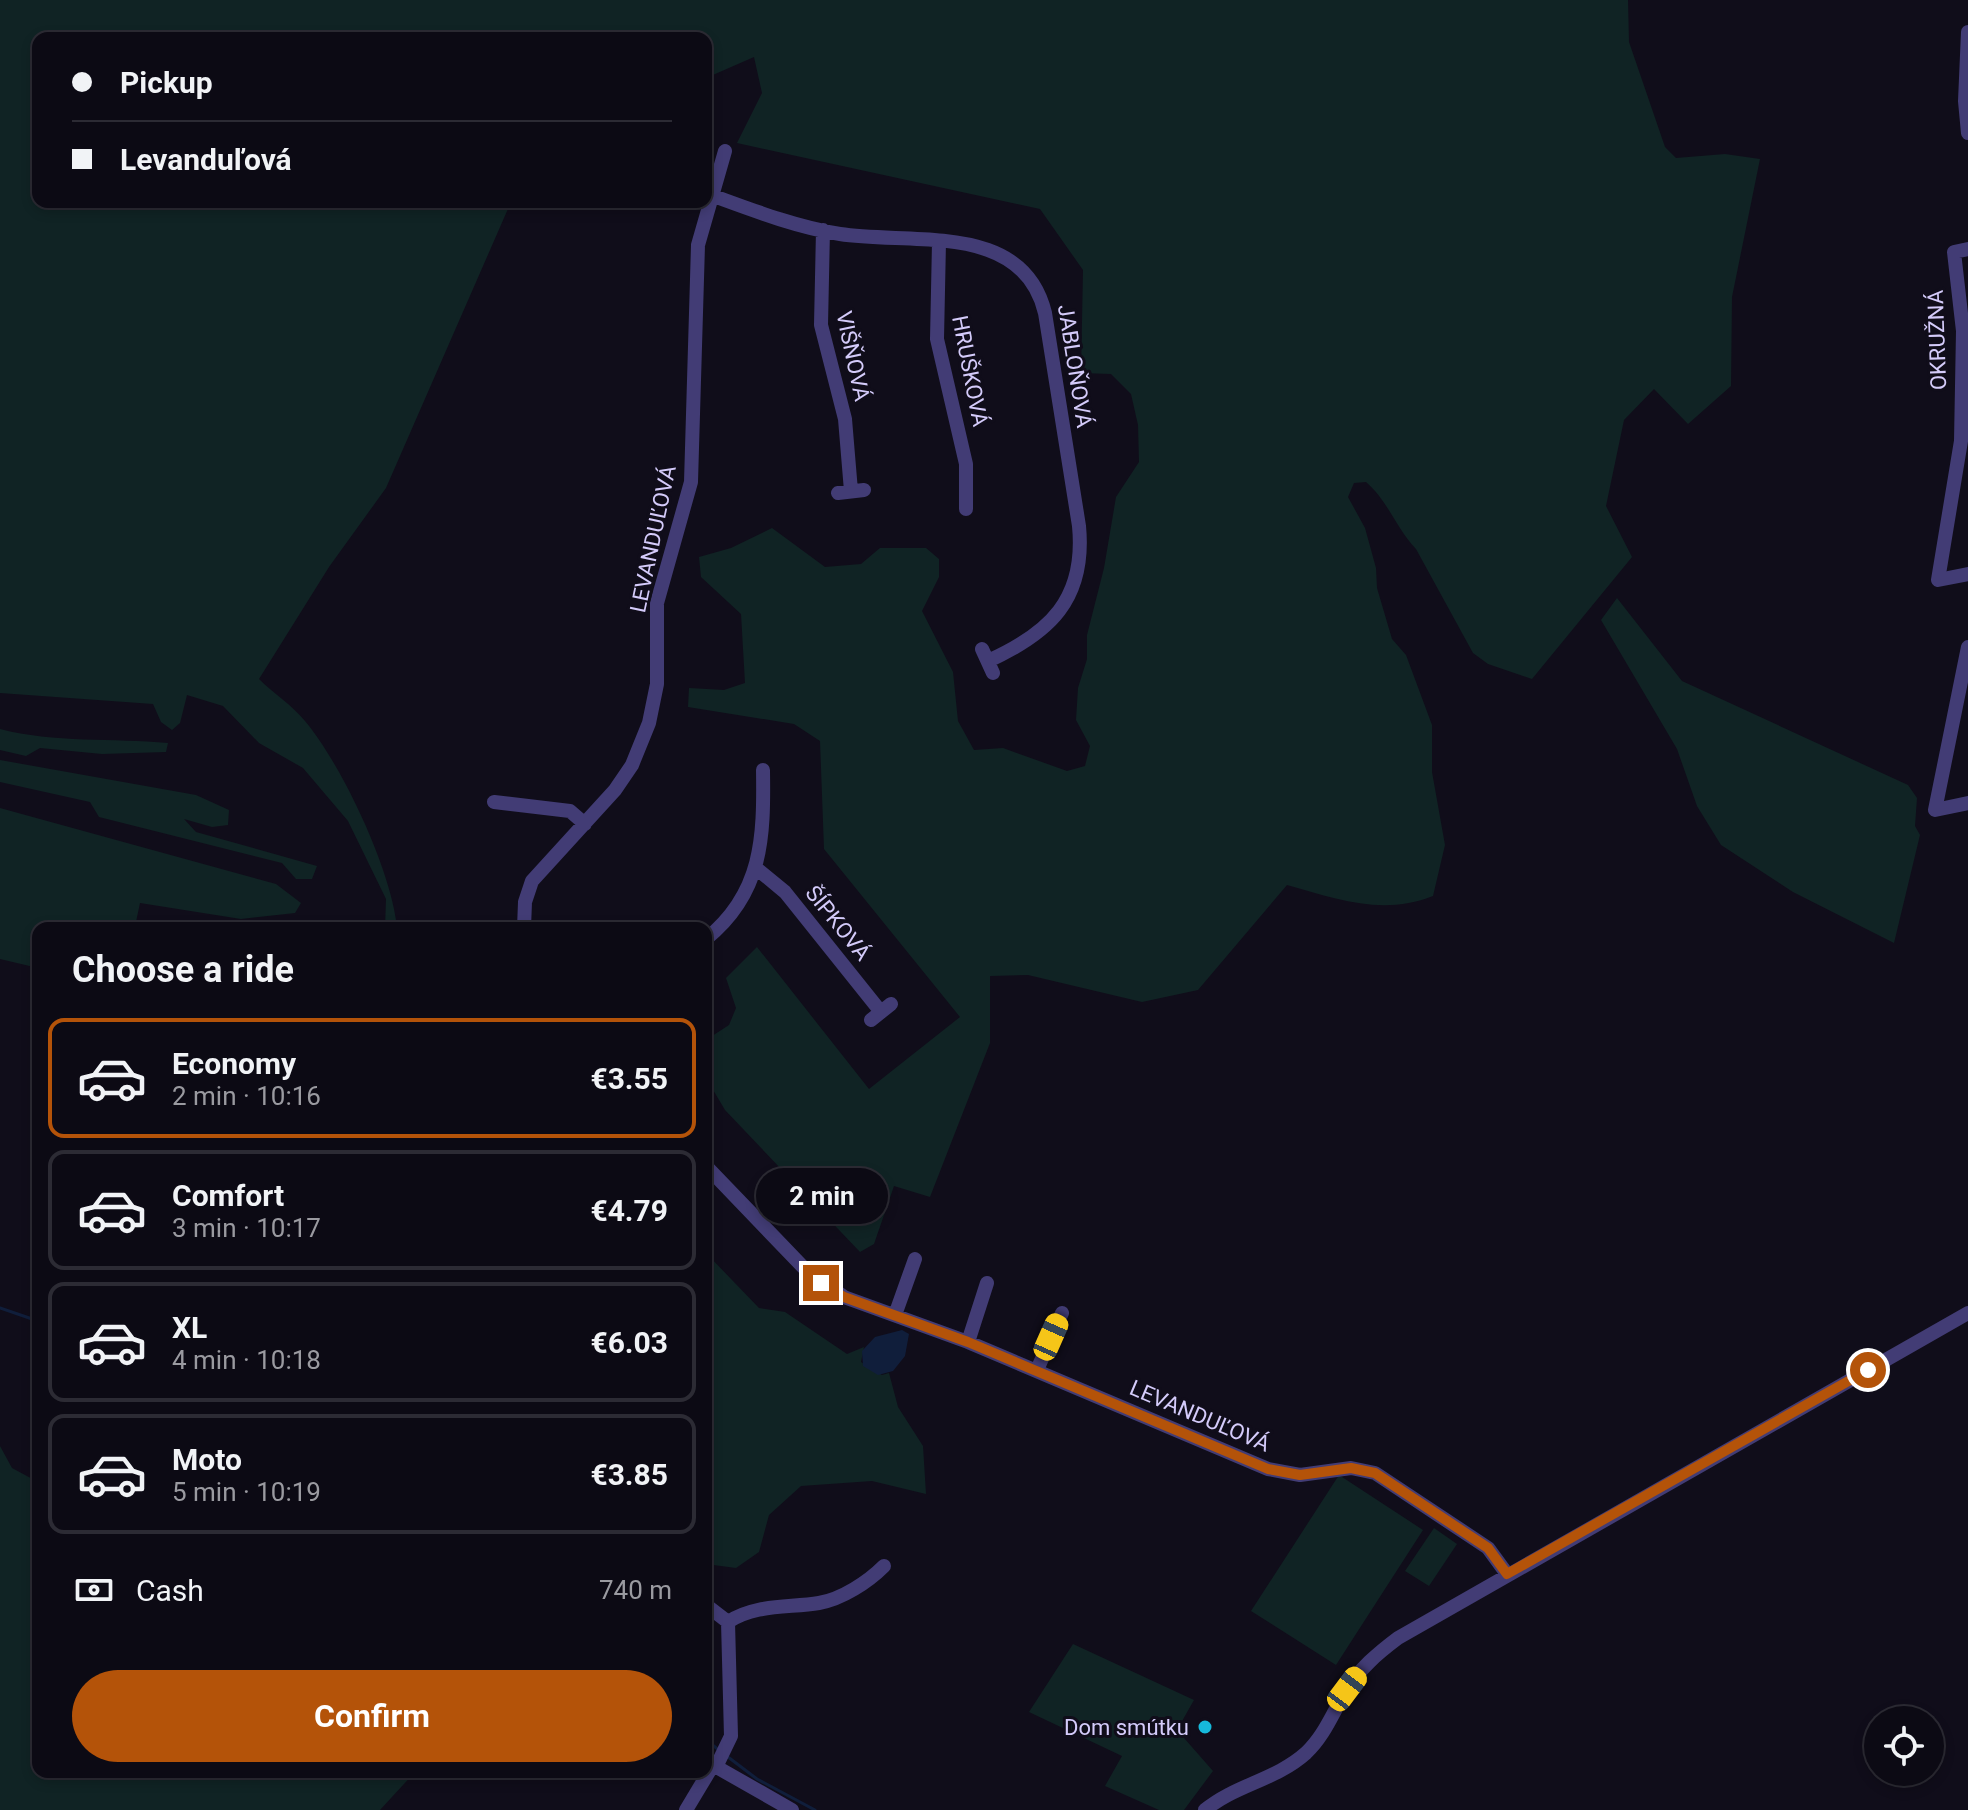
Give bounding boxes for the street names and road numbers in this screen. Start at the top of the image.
street label: OKRUŽNÁ [1923,289,1951,390]
street label: JABLOŇOVÁ [1053,303,1097,430]
street label: VIŠŇOVÁ [831,309,876,404]
street label: HRUŠKOVÁ [947,313,994,429]
street label: LEVANDUĽOVÁ [625,462,681,615]
street label: ŠÍPKOVÁ [800,880,877,966]
street label: LEVANDUĽOVÁ [1126,1375,1274,1457]

